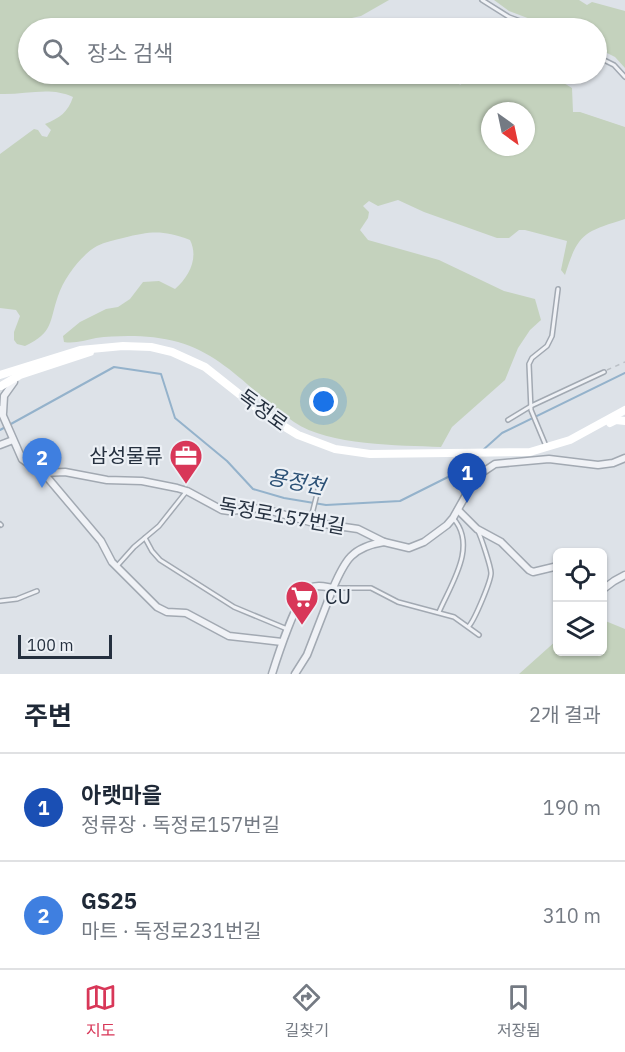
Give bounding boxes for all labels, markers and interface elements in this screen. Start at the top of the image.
search box [18,18,607,84]
icon: search [39,35,72,68]
text: 장소 검색 [87,38,173,67]
north arrow [481,102,535,156]
street label: 독정로 [233,382,294,437]
your location [309,387,338,416]
pin: 2 [22,438,62,488]
office icon: 삼성물류 [168,438,204,485]
place label: 삼성물류 [89,442,163,469]
pin: 1 [448,454,486,503]
water label: 용정천 [265,462,330,501]
street label: 독정로157번길 [217,491,347,540]
map controls [553,548,607,656]
button: locate [553,548,607,602]
supermarket icon: CU [284,579,320,626]
place label: CU [325,583,351,610]
button: layers [553,602,607,656]
scale bar [18,632,112,660]
text: 100 m [27,635,74,655]
text: 주변 [24,698,72,732]
text: 2개 결과 [529,701,601,728]
text: 아랫마을 [81,780,162,809]
text: 1 [38,794,50,821]
text: 190 m [543,794,601,821]
text: 정류장 · 독정로157번길 [81,811,280,838]
text: GS25 [81,886,137,915]
text: 2 [38,902,50,929]
text: 310 m [543,902,601,929]
text: 마트 · 독정로231번길 [81,917,262,944]
tab: 지도 [84,981,117,1041]
tab: 길찾기 [285,981,329,1041]
tab: 저장됨 [497,981,541,1041]

